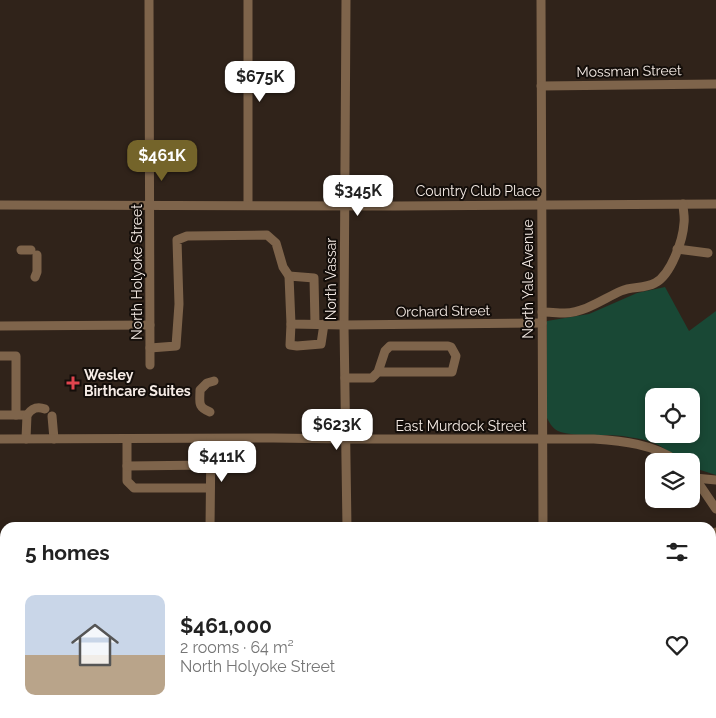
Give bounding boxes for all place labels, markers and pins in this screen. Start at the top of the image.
pin: $675K [225,61,295,103]
pin: $461K [127,140,197,182]
pin: $345K [323,174,393,217]
place label: Wesley Birthcare Suites [84,367,191,399]
marker: Wesley Birthcare Suites [66,376,80,390]
pin: $623K [302,408,372,451]
pin: $411K [187,440,257,483]

